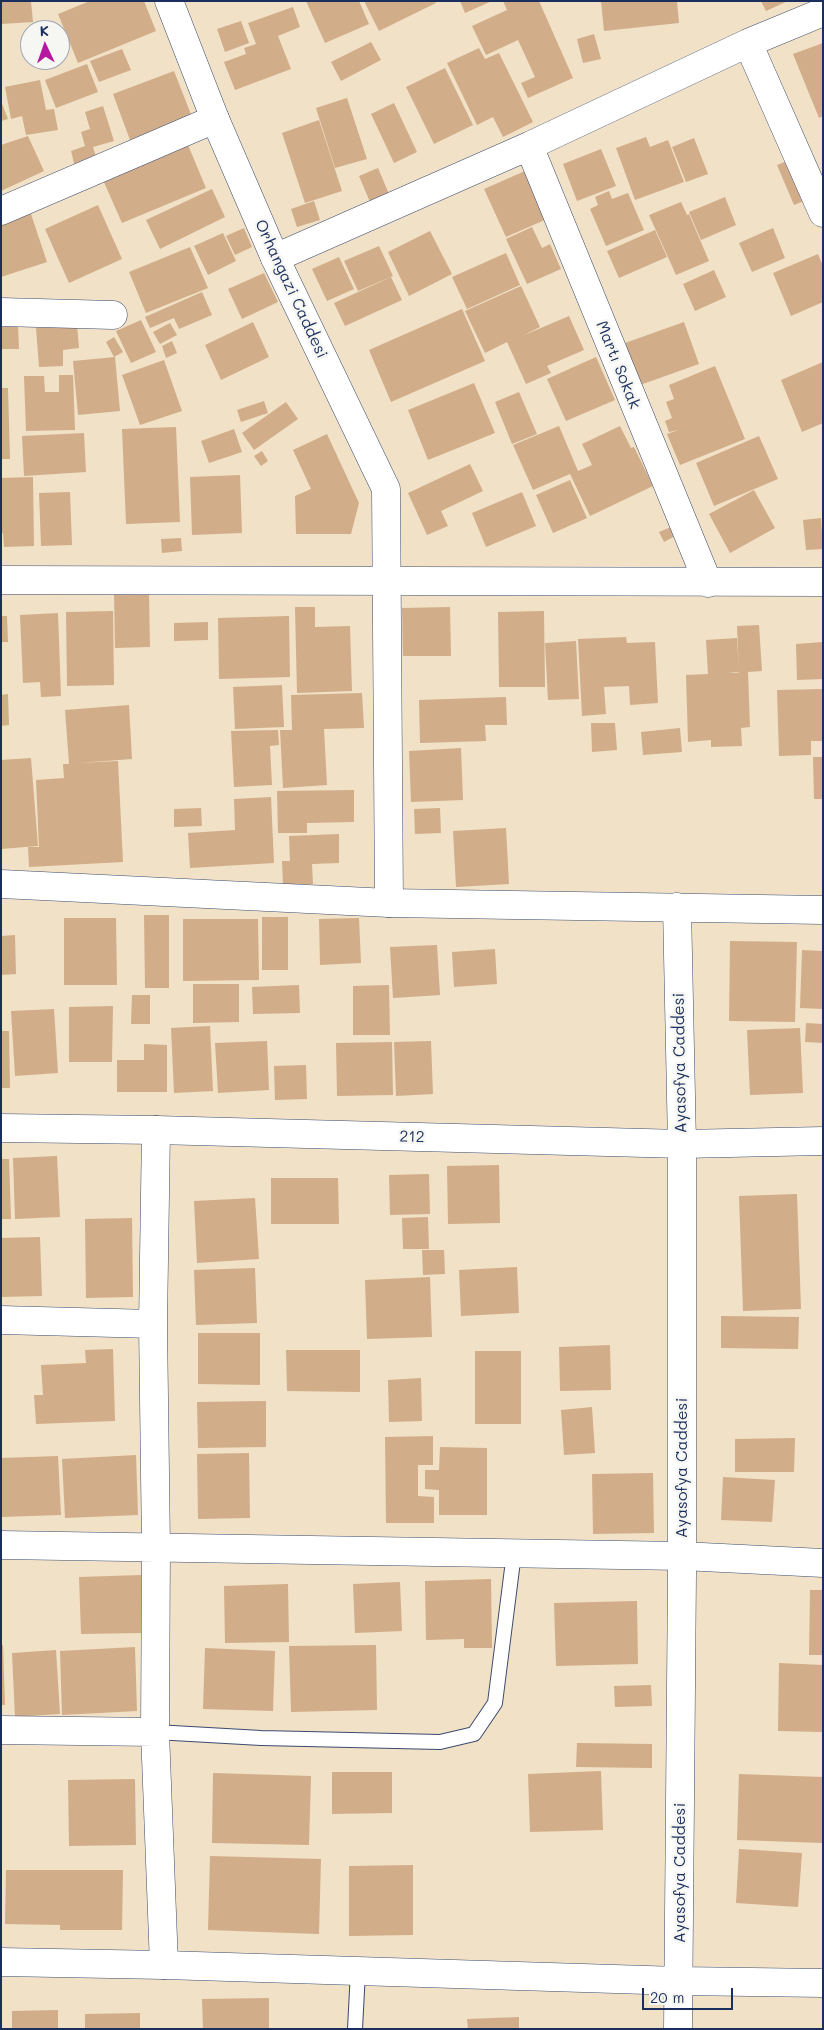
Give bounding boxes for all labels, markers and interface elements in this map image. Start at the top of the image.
north arrow [20,20,70,70]
text: K [39,21,49,40]
street label: Orhangazi Caddesi [250,217,332,361]
street label: Martı Sokak [592,318,644,412]
street label: Ayasofya Caddesi [669,993,691,1133]
street label: 212 [399,1127,425,1147]
street label: Ayasofya Caddesi [672,1398,692,1538]
street label: Ayasofya Caddesi [670,1803,690,1943]
scale bar [644,1978,735,2010]
text: 20 m [650,1987,684,2007]

